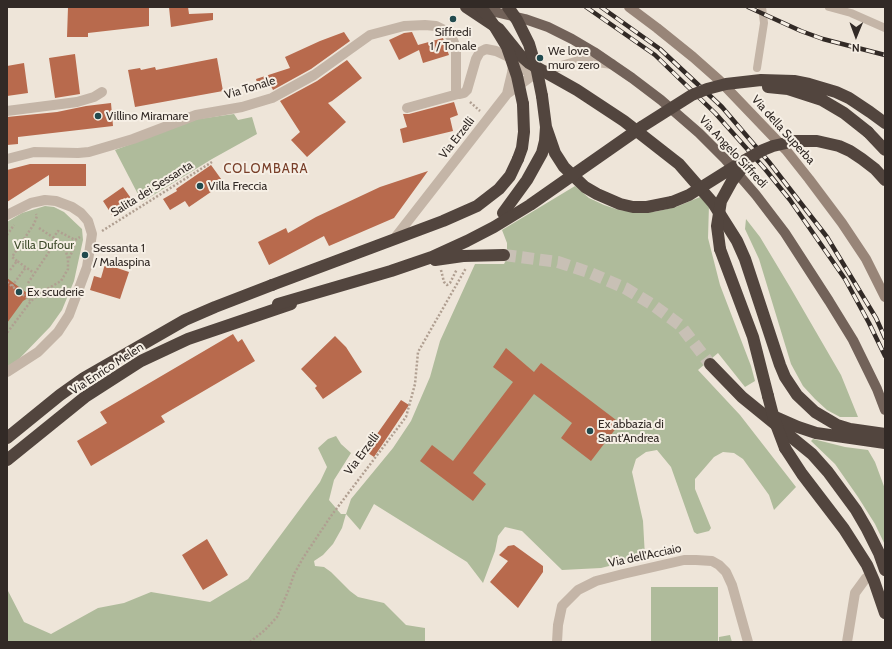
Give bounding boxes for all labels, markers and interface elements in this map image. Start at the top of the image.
marker: Siffredi 1 / Tonale [448,14,458,24]
north arrow [836,16,876,56]
place label: Siffredi 1 / Tonale [430,25,476,53]
text: N [852,41,860,55]
place label: We love muro zero [548,44,600,72]
marker: We love muro zero [535,53,545,63]
street label: Via Tonale [223,73,277,103]
street label: Via della Superba [748,92,818,168]
place label: Villino Miramare [106,109,188,123]
marker: Villino Miramare [93,111,103,121]
street label: Via Angelo Siffredi [696,113,770,191]
street label: Via Erzelli [436,114,478,162]
street label: Salita dei Sessanta [108,158,196,220]
district label: COLOMBARA [223,161,309,177]
place label: Villa Freccia [208,179,267,193]
marker: Villa Freccia [195,181,205,191]
park label: Villa Dufour [14,238,74,252]
place label: Sessanta 1 / Malaspina [93,241,150,269]
marker: Sessanta 1 / Malaspina [80,250,90,260]
place label: Ex scuderie [27,285,84,299]
marker: Ex scuderie [14,287,24,297]
street label: Via Enrico Melen [68,340,146,398]
place label: Ex abbazia di Sant'Andrea [598,417,664,445]
marker: Ex abbazia di Sant'Andrea [585,426,595,436]
street label: Via Erzelli [341,430,383,478]
street label: Via dell'Acciaio [607,541,683,571]

